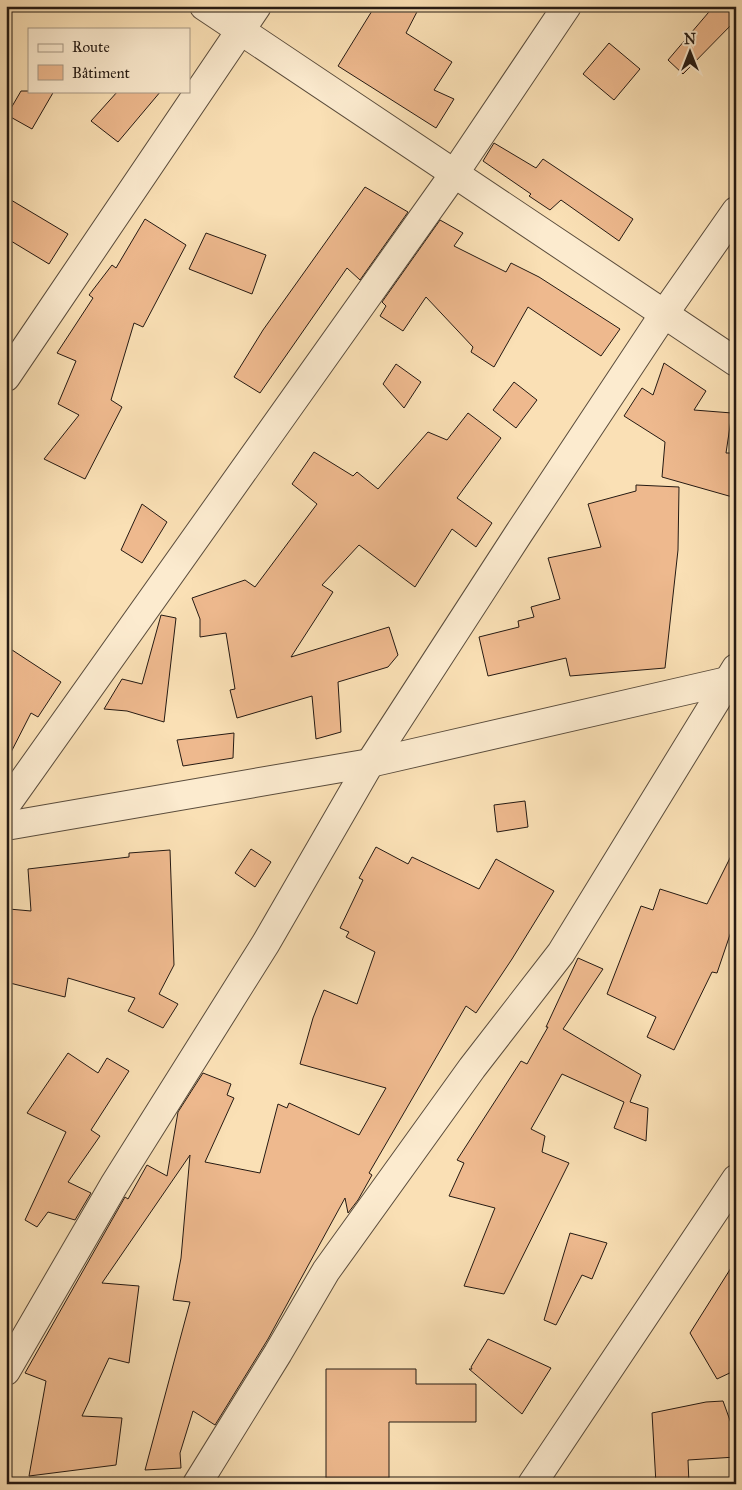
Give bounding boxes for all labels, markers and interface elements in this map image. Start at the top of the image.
legend [28,28,190,92]
north arrow [664,28,714,78]
text: N [684,31,696,48]
text: Route [72,38,110,56]
text: Bâtiment [72,64,131,82]

